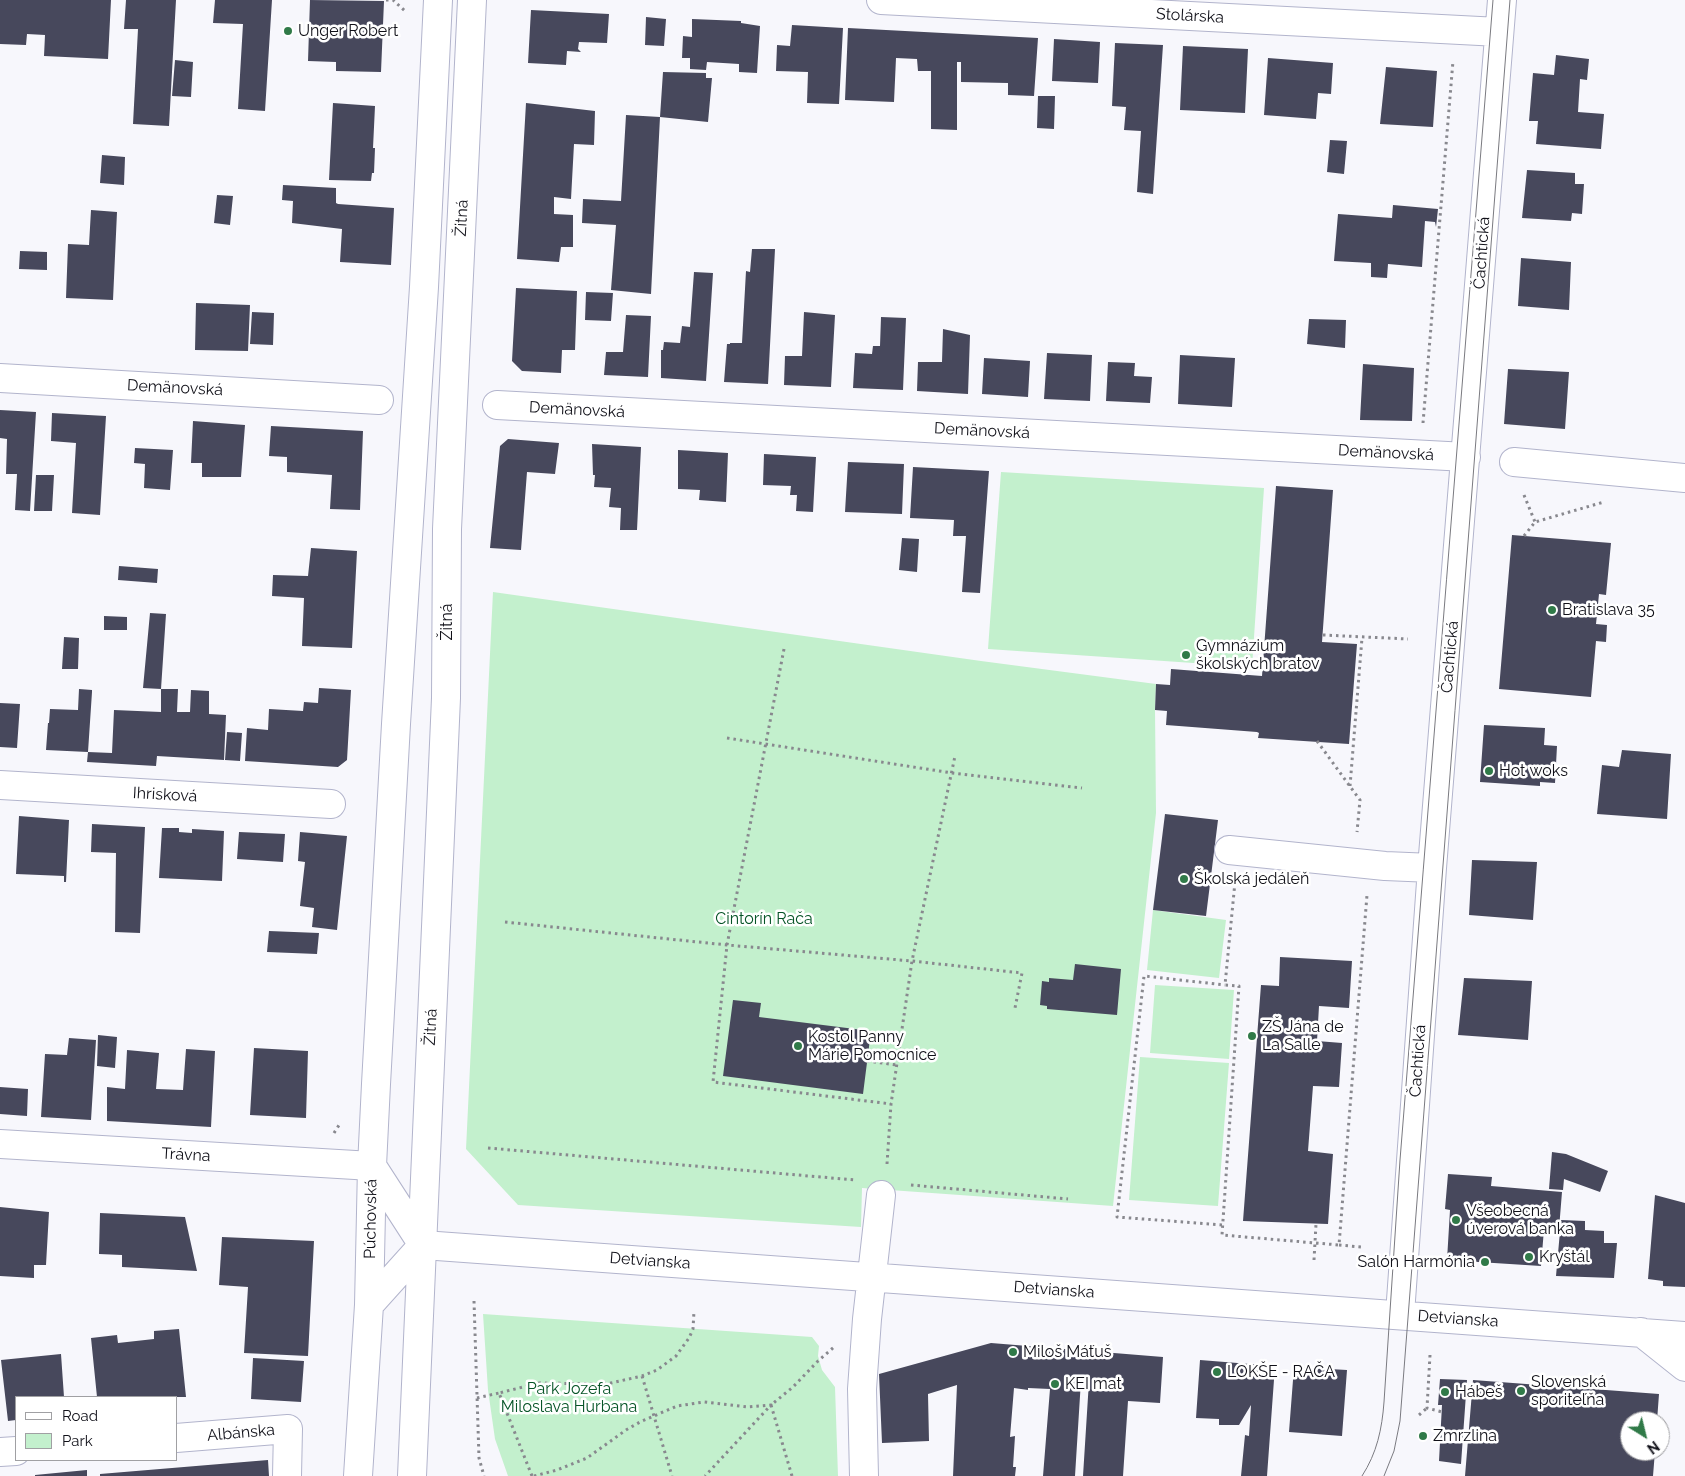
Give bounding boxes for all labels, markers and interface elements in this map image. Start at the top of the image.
street label: Stolárska [1156,5,1224,27]
place label: Unger Robert [298,21,398,41]
marker: Unger Robert [282,25,294,37]
street label: Žitná [451,199,473,237]
street label: Čachtická [1470,216,1494,290]
street label: Demänovská [127,376,223,400]
street label: Demänovská [529,398,625,422]
street label: Demänovská [934,419,1030,443]
street label: Demänovská [1338,441,1434,465]
place label: Bratislava 35 [1562,600,1655,620]
street label: Žitná [437,604,457,640]
marker: Bratislava 35 [1546,604,1558,616]
street label: Čachtická [1437,620,1463,694]
place label: Gymnázium školských bratov [1196,636,1320,674]
marker: Gymnázium školských bratov [1180,649,1192,661]
place label: Hot woks [1499,761,1568,781]
marker: Hot woks [1483,765,1495,777]
street label: Ihrisková [132,784,198,806]
place label: Školská jedáleň [1194,869,1309,889]
marker: Školská jedáleň [1178,873,1190,885]
park label: Cintorín Rača [715,909,813,929]
street label: Žitná [420,1008,442,1046]
place label: ZŠ Jána de La Salle [1262,1017,1344,1055]
street label: Čachtická [1406,1024,1430,1098]
place label: Kostol Panny Márie Pomocnice [808,1027,936,1065]
marker: ZŠ Jána de La Salle [1246,1030,1258,1042]
marker: Kostol Panny Márie Pomocnice [792,1040,804,1052]
street label: Trávna [161,1144,211,1166]
street label: Púchovská [361,1179,381,1259]
place label: Všeobecná úverová banka [1466,1201,1574,1239]
marker: Všeobecná úverová banka [1450,1214,1462,1226]
place label: Kryštál [1539,1247,1590,1267]
street label: Detvianska [609,1249,691,1273]
marker: Kryštál [1523,1251,1535,1263]
place label: Salón Harmónia [1357,1252,1475,1272]
marker: Salón Harmónia [1479,1256,1491,1268]
street label: Detvianska [1013,1278,1095,1302]
street label: Detvianska [1417,1307,1499,1331]
place label: Miloš Máťuš [1023,1342,1111,1362]
marker: Miloš Máťuš [1007,1346,1019,1358]
place label: LOKŠE - RAČA [1227,1362,1335,1382]
marker: LOKŠE - RAČA [1211,1366,1223,1378]
place label: Slovenská sporiteľňa [1531,1372,1606,1410]
place label: KEI mat [1065,1374,1122,1394]
marker: KEI mat [1049,1378,1061,1390]
park label: Park Jozefa Miloslava Hurbana [501,1379,637,1417]
place label: Hábeš [1455,1382,1502,1402]
marker: Slovenská sporiteľňa [1515,1385,1527,1397]
marker: Hábeš [1439,1386,1451,1398]
legend [15,1396,178,1461]
text: Road [62,1407,98,1425]
north arrow [1620,1411,1670,1461]
street label: Albánska [206,1420,276,1446]
place label: Zmrzlina [1433,1426,1497,1446]
marker: Zmrzlina [1417,1430,1429,1442]
text: Park [62,1432,93,1450]
text: N [1644,1438,1662,1457]

